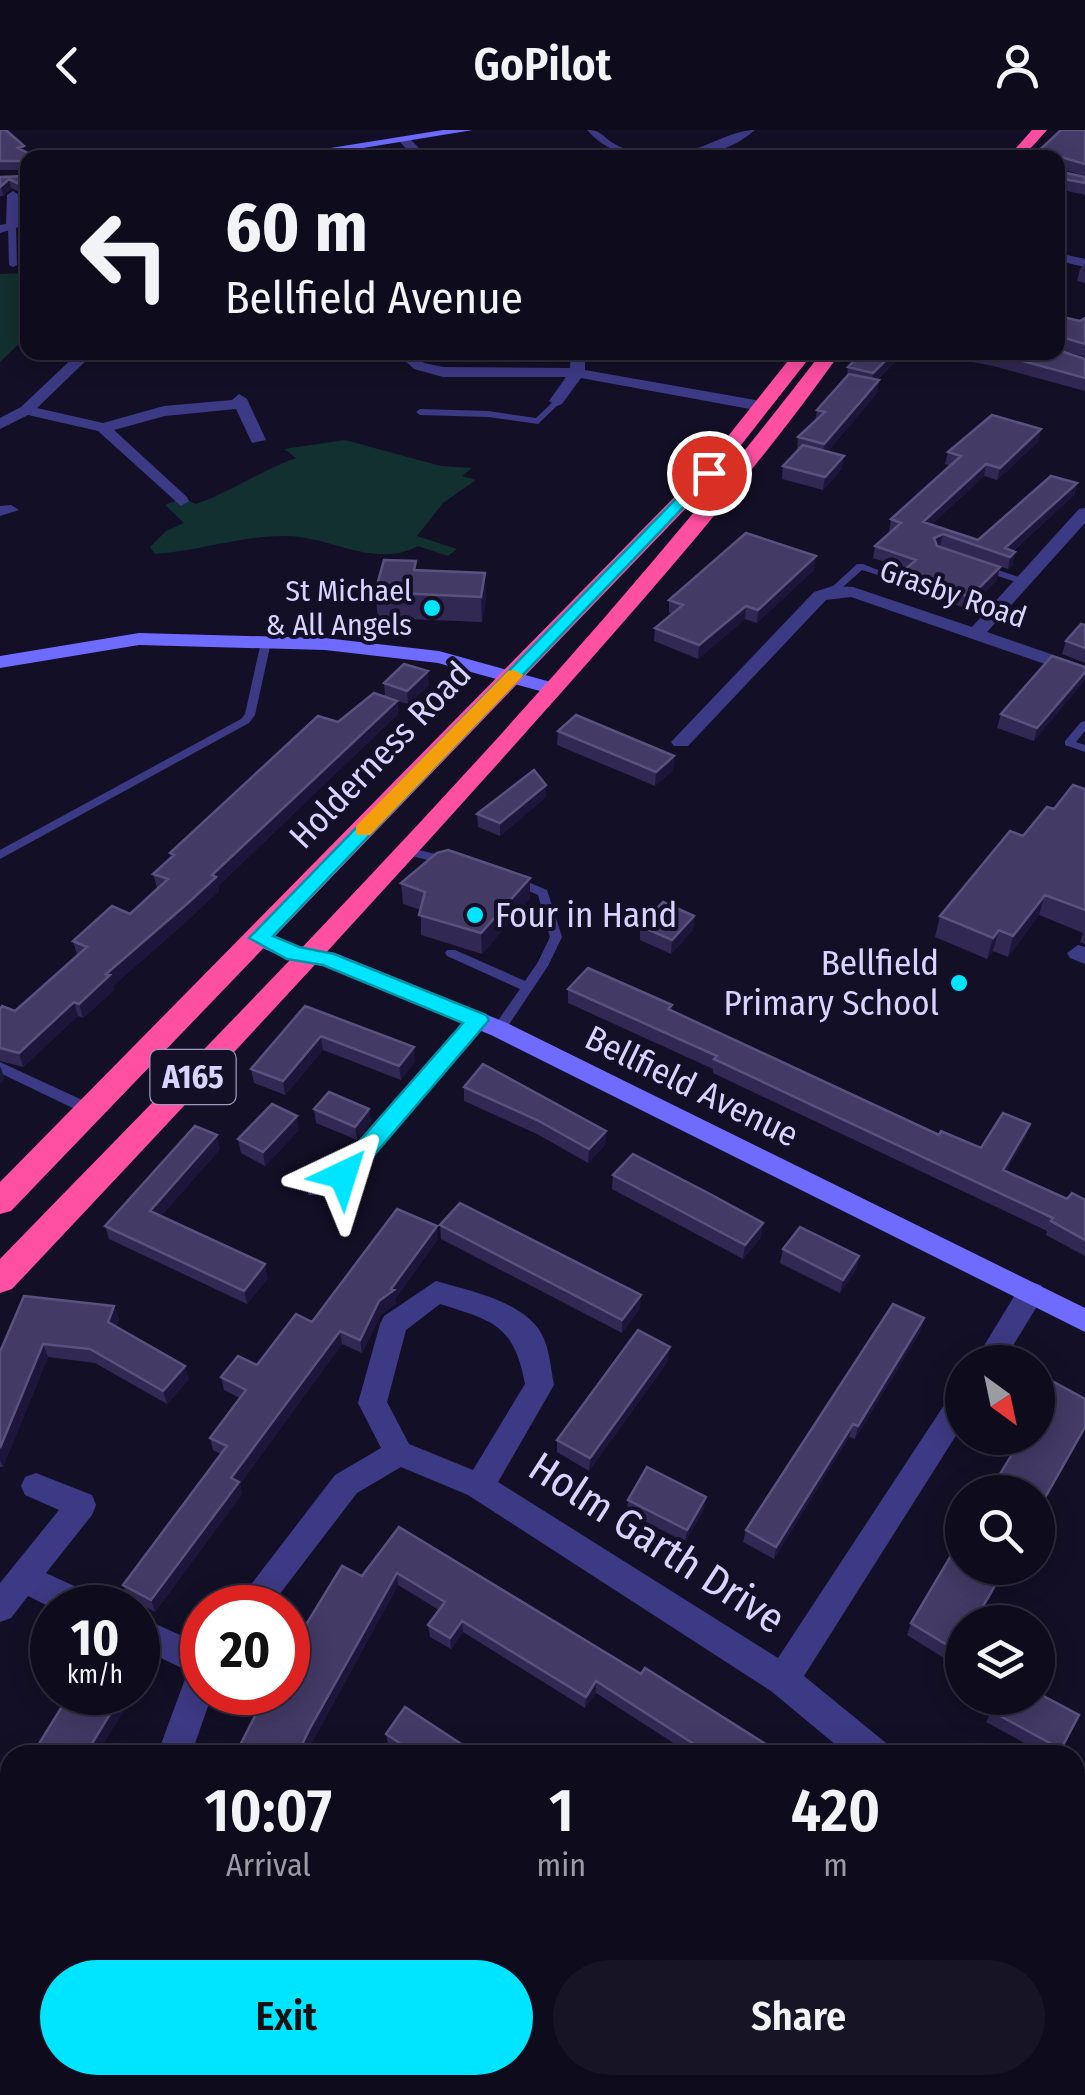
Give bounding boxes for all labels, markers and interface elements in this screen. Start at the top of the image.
icon: back [40,38,95,93]
text: GoPilot [474,38,611,92]
icon: person [990,38,1045,93]
text: 60 m [225,186,368,270]
icon: left [60,190,190,320]
text: Bellfield Avenue [225,271,523,325]
pin [667,431,752,516]
icon: arrive [682,446,737,501]
street label: Grasby Road [875,552,1031,636]
place label: St Michael & All Angels [266,573,412,643]
marker: St Michael & All Angels [421,597,443,619]
street label: Holderness Road [280,653,480,857]
place label: Four in Hand [495,894,677,936]
marker: Four in Hand [464,904,486,926]
place label: Bellfield Primary School [723,942,939,1024]
marker: Bellfield Primary School [948,972,970,994]
street label: Bellfield Avenue [579,1016,805,1156]
road number: A165 [150,1050,236,1104]
position arrow [291,1123,395,1227]
north arrow [945,1345,1055,1455]
map controls [945,1345,1055,1715]
street label: Holm Garth Drive [520,1442,794,1644]
button: search [945,1475,1055,1585]
speed limit sign: 20 [180,1585,310,1715]
button: layers [945,1605,1055,1715]
text: 10 [71,1608,119,1668]
text: km/h [67,1660,123,1690]
text: 10:07 [205,1775,332,1847]
text: 1 [549,1775,574,1847]
text: 420 [791,1775,880,1847]
text: Arrival [226,1846,311,1884]
text: min [537,1846,586,1884]
text: m [823,1846,848,1884]
button: Exit [40,1960,533,2075]
button: Share [553,1960,1045,2075]

